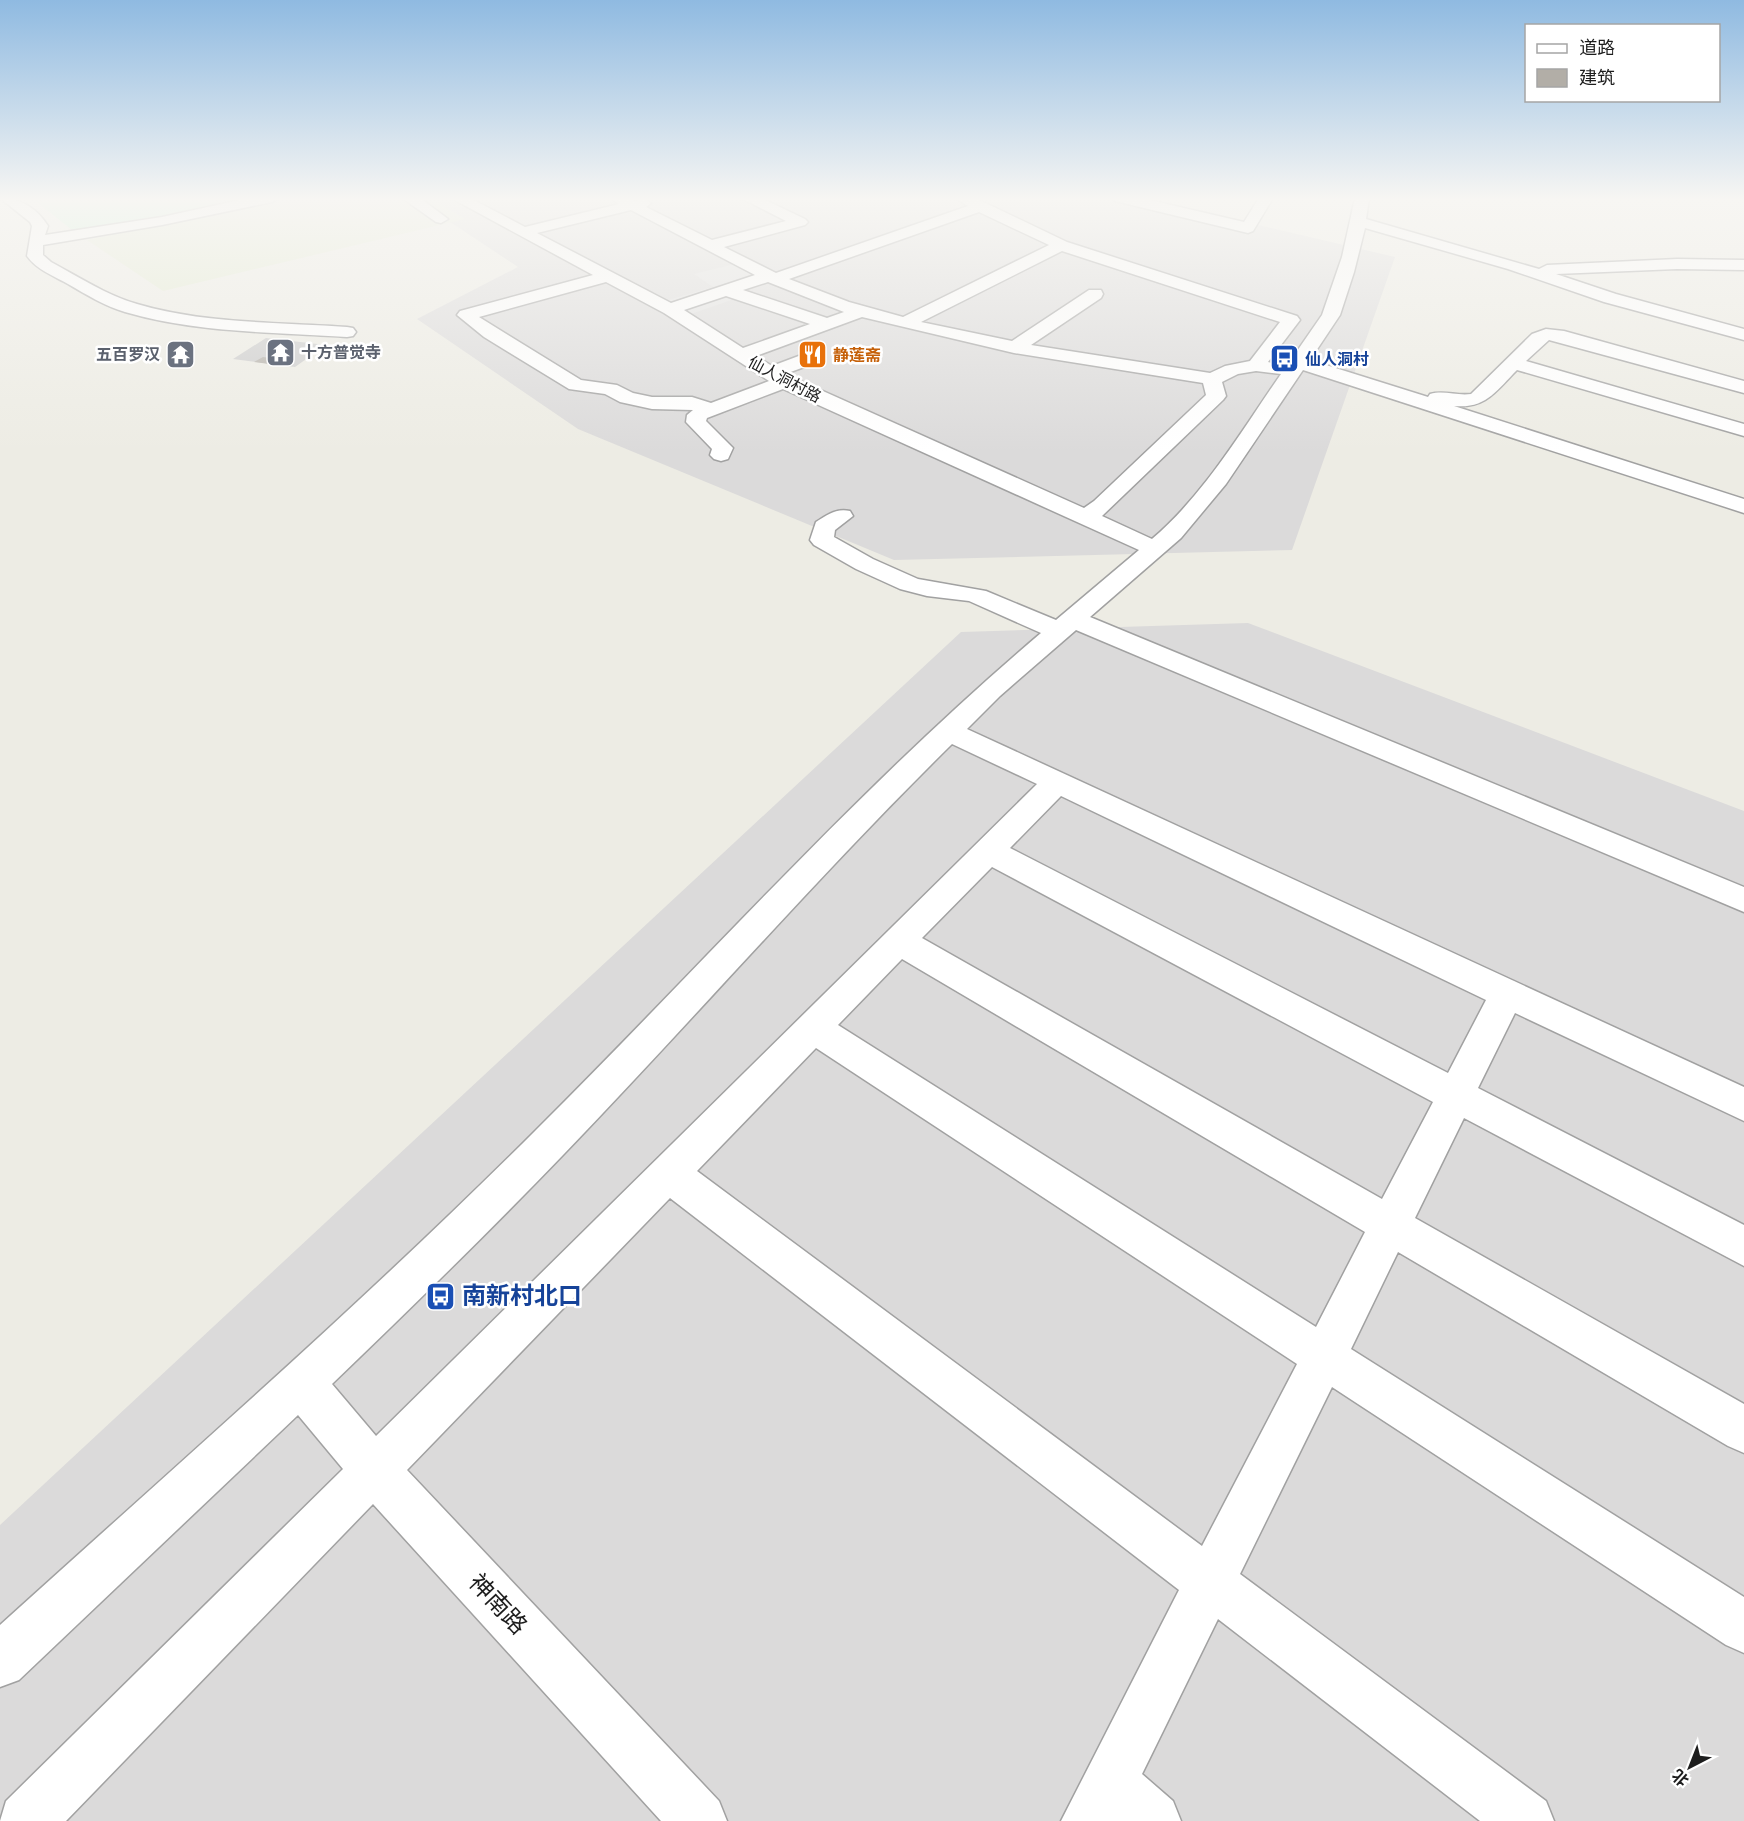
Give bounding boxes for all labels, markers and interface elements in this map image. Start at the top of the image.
legend [1525,24,1720,102]
text: 道路 [1579,38,1615,59]
text: 建筑 [1579,68,1615,89]
temple icon: 十方普觉寺 [264,336,296,368]
temple icon: 五百罗汉 [165,338,197,370]
restaurant icon: 静莲斋 [796,339,828,371]
bus stop icon: 仙人洞村 [1268,343,1300,375]
place label: 十方普觉寺 [301,344,381,363]
place label: 五百罗汉 [96,346,160,365]
place label: 静莲斋 [833,347,881,366]
place label: 仙人洞村 [1305,350,1369,370]
street label: 仙人洞村路 [745,353,824,407]
bus stop icon: 南新村北口 [425,1280,457,1312]
place label: 南新村北口 [462,1282,582,1311]
street label: 神南路 [462,1568,533,1641]
north arrow [1660,1737,1720,1797]
text: 北 [1669,1765,1693,1789]

